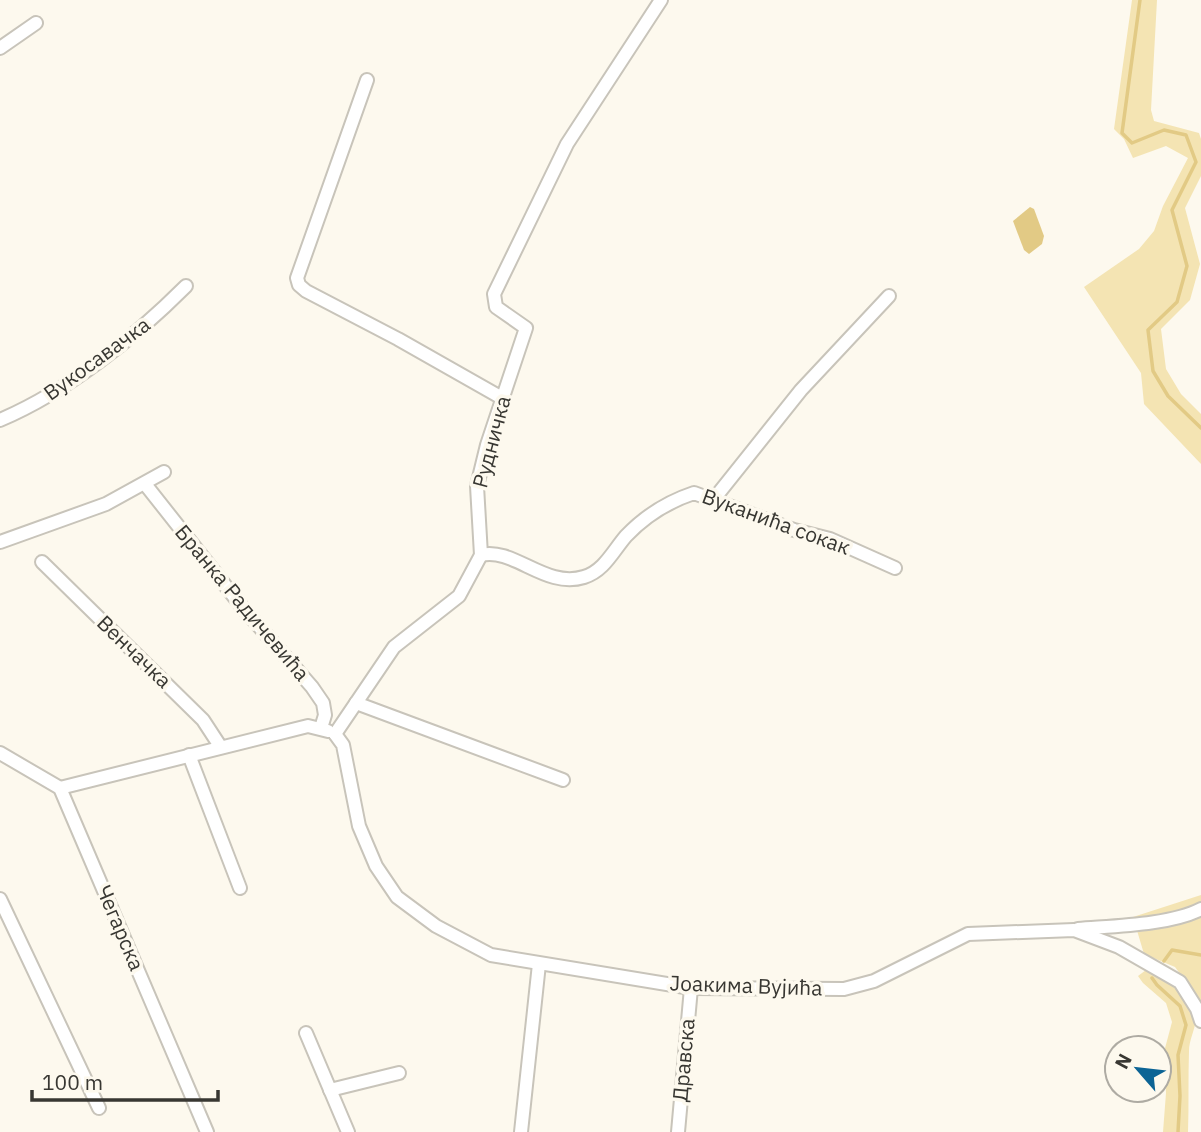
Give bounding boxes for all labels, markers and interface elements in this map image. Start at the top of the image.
street label: Вукосавачка [38,310,155,406]
street label: Рудничка [465,393,517,491]
street label: Вуканића сокак [698,481,854,561]
street label: Бранка Радичевића [169,518,316,686]
street label: Венчачка [91,609,178,694]
street label: Чегарска [90,881,151,975]
street label: Јоакима Вујића [669,968,823,1002]
street label: Дравска [665,1017,701,1103]
north arrow [1103,1034,1173,1104]
text: N [1109,1049,1137,1073]
scale bar [32,1058,217,1102]
text: 100 m [42,1068,103,1096]

